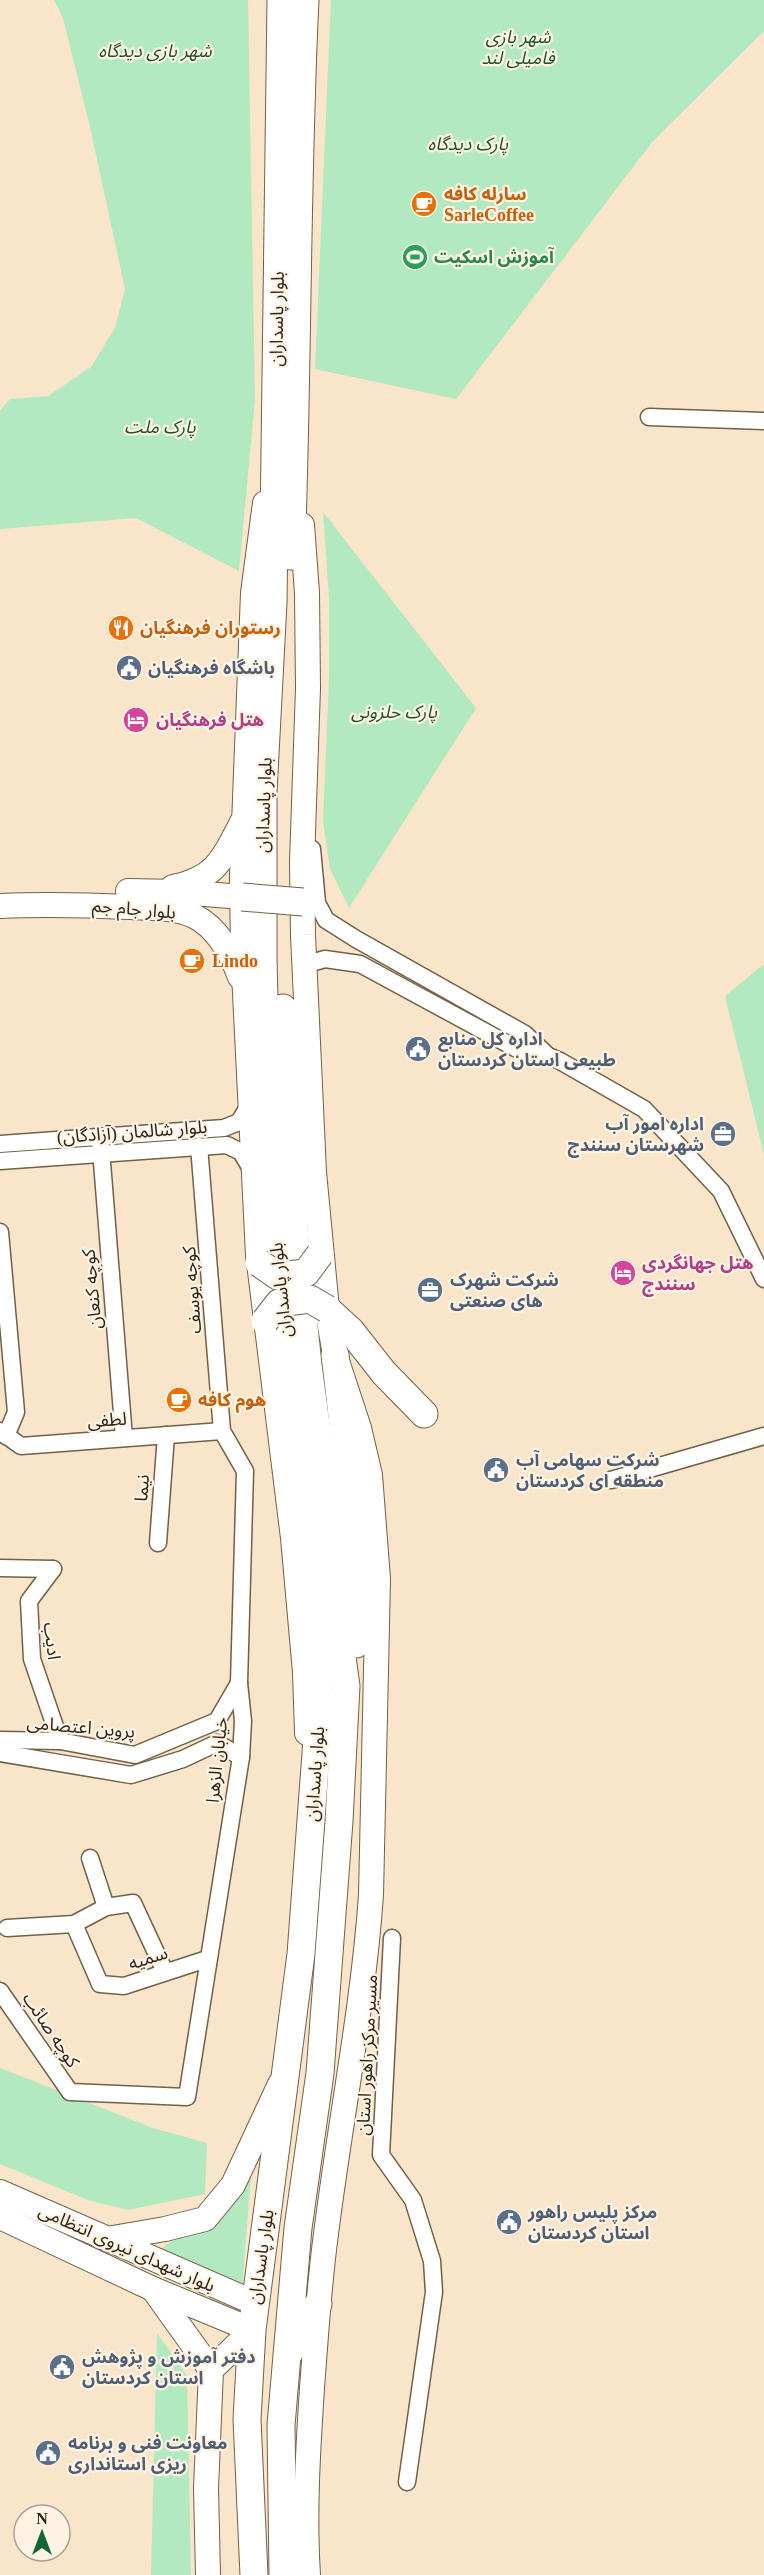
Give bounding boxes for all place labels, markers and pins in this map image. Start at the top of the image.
place label: سارله کافه SarleCoffee [444,184,534,225]
cafe icon: سارله کافه SarleCoffee [409,189,439,219]
sports icon: آموزش اسکیت [400,242,430,272]
place label: آموزش اسکیت [434,246,555,268]
restaurant icon: رستوران فرهنگیان [106,613,136,643]
place label: رستوران فرهنگیان [140,618,281,639]
public building icon: باشگاه فرهنگیان [114,653,144,683]
place label: باشگاه فرهنگیان [148,658,275,679]
hotel icon: هتل فرهنگیان [121,705,151,735]
place label: هتل فرهنگیان [156,710,264,731]
cafe icon: Lindo [177,946,207,976]
place label: Lindo [212,951,258,971]
place label: اداره کل منابع طبیعی استان کردستان [438,1029,616,1071]
public building icon: اداره کل منابع طبیعی استان کردستان [403,1034,433,1064]
place label: اداره امور آب شهرستان سنندج [567,1113,704,1158]
office icon: اداره امور آب شهرستان سنندج [708,1119,738,1149]
place label: هتل جهانگردی سنندج [642,1253,753,1297]
hotel icon: هتل جهانگردی سنندج [608,1258,638,1288]
place label: شرکت شهرک های صنعتی [450,1270,559,1311]
office icon: شرکت شهرک های صنعتی [415,1275,445,1305]
cafe icon: هوم کافه [164,1385,194,1415]
place label: هوم کافه [198,1390,266,1413]
place label: شرکت سهامی آب منطقه ای کردستان [516,1449,664,1492]
public building icon: شرکت سهامی آب منطقه ای کردستان [481,1455,511,1485]
place label: مرکز پلیس راهور استان کردستان [527,2202,657,2244]
public building icon: مرکز پلیس راهور استان کردستان [494,2207,524,2237]
place label: دفتر آموزش و پژوهش استان کردستان [82,2346,256,2389]
public building icon: دفتر آموزش و پژوهش استان کردستان [47,2352,77,2382]
place label: معاونت فنی و برنامه ریزی استانداری [68,2433,227,2475]
public building icon: معاونت فنی و برنامه ریزی استانداری [33,2438,63,2468]

